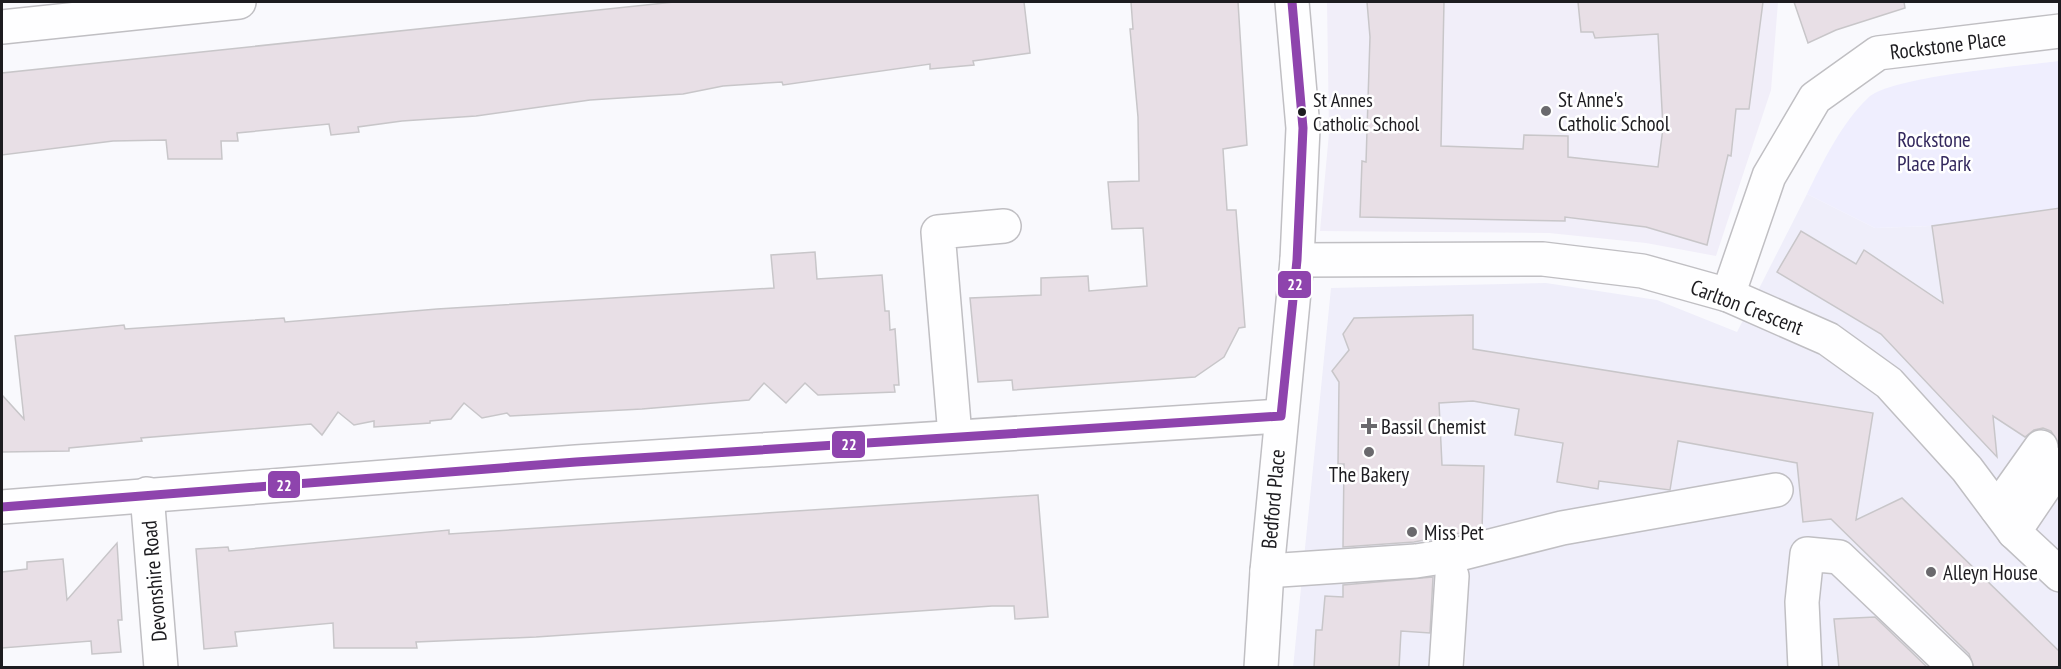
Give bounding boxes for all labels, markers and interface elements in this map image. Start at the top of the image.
street label: Rockstone Place [1888,24,2008,66]
place label: St Anne's Catholic School [1558,86,1670,137]
place label: St Annes Catholic School [1313,87,1420,137]
marker: St Anne's Catholic School [1539,104,1553,118]
marker: St Annes Catholic School [1296,106,1308,118]
park label: Rockstone Place Park [1897,126,1971,177]
line badge: 22 [1277,270,1312,299]
street label: Carlton Crescent [1687,273,1807,341]
text: 22 [1287,274,1303,294]
place label: Bassil Chemist [1381,413,1486,440]
marker: Bassil Chemist [1362,419,1376,433]
line badge: 22 [831,430,866,459]
text: 22 [841,434,857,454]
marker: The Bakery [1362,445,1376,459]
street label: Bedford Place [1255,448,1291,550]
place label: The Bakery [1329,461,1409,488]
line badge: 22 [267,470,301,499]
text: 22 [276,475,292,495]
street label: Devonshire Road [135,519,173,643]
place label: Miss Pet [1424,519,1484,546]
marker: Miss Pet [1405,525,1419,539]
place label: Alleyn House [1943,559,2038,586]
marker: Alleyn House [1924,565,1938,579]

